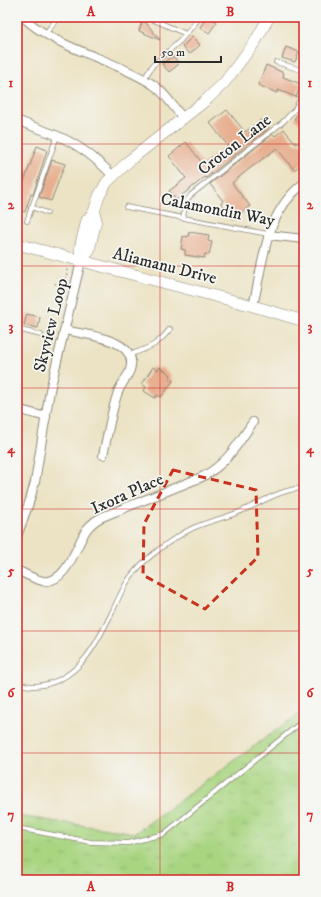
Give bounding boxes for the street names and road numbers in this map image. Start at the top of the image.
street label: Croton Lane [193,109,276,180]
street label: Calamondin Way [159,188,278,232]
street label: Aliamanu Drive [111,242,219,289]
street label: Skyview Loop [29,276,73,375]
street label: Ixora Place [88,468,167,520]

